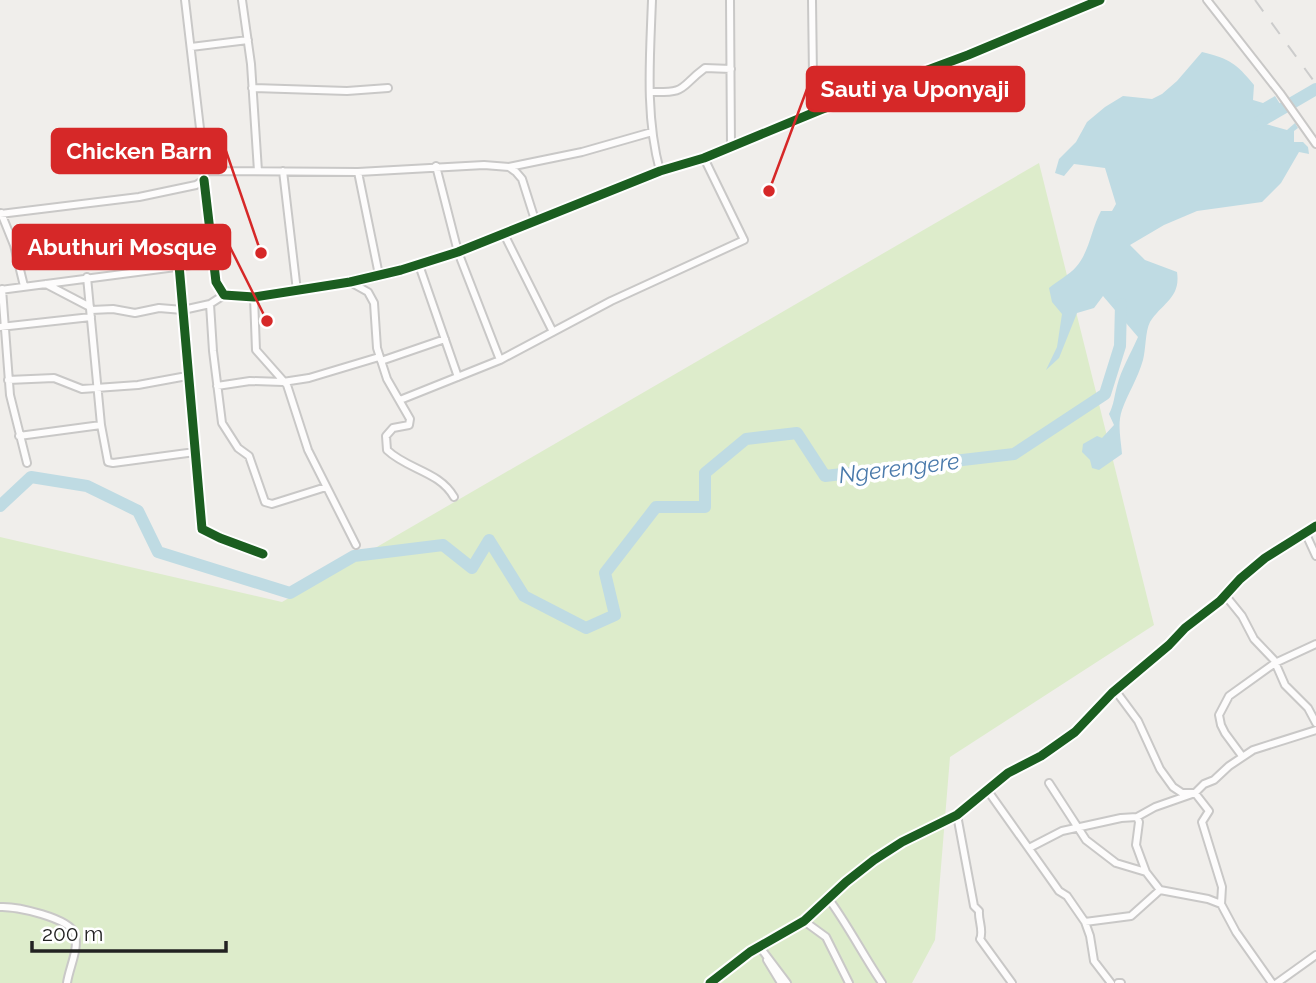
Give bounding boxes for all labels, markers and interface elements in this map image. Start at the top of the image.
callout: Sauti ya Uponyaji [807,67,1024,111]
text: Sauti ya Uponyaji [821,75,1009,102]
callout: Chicken Barn [52,129,226,173]
text: Chicken Barn [66,137,212,164]
callout: Abuthuri Mosque [13,225,230,269]
text: Abuthuri Mosque [28,233,217,260]
water label: Ngerengere [837,447,961,488]
scale bar [32,909,226,953]
text: 200 m [42,921,103,946]

